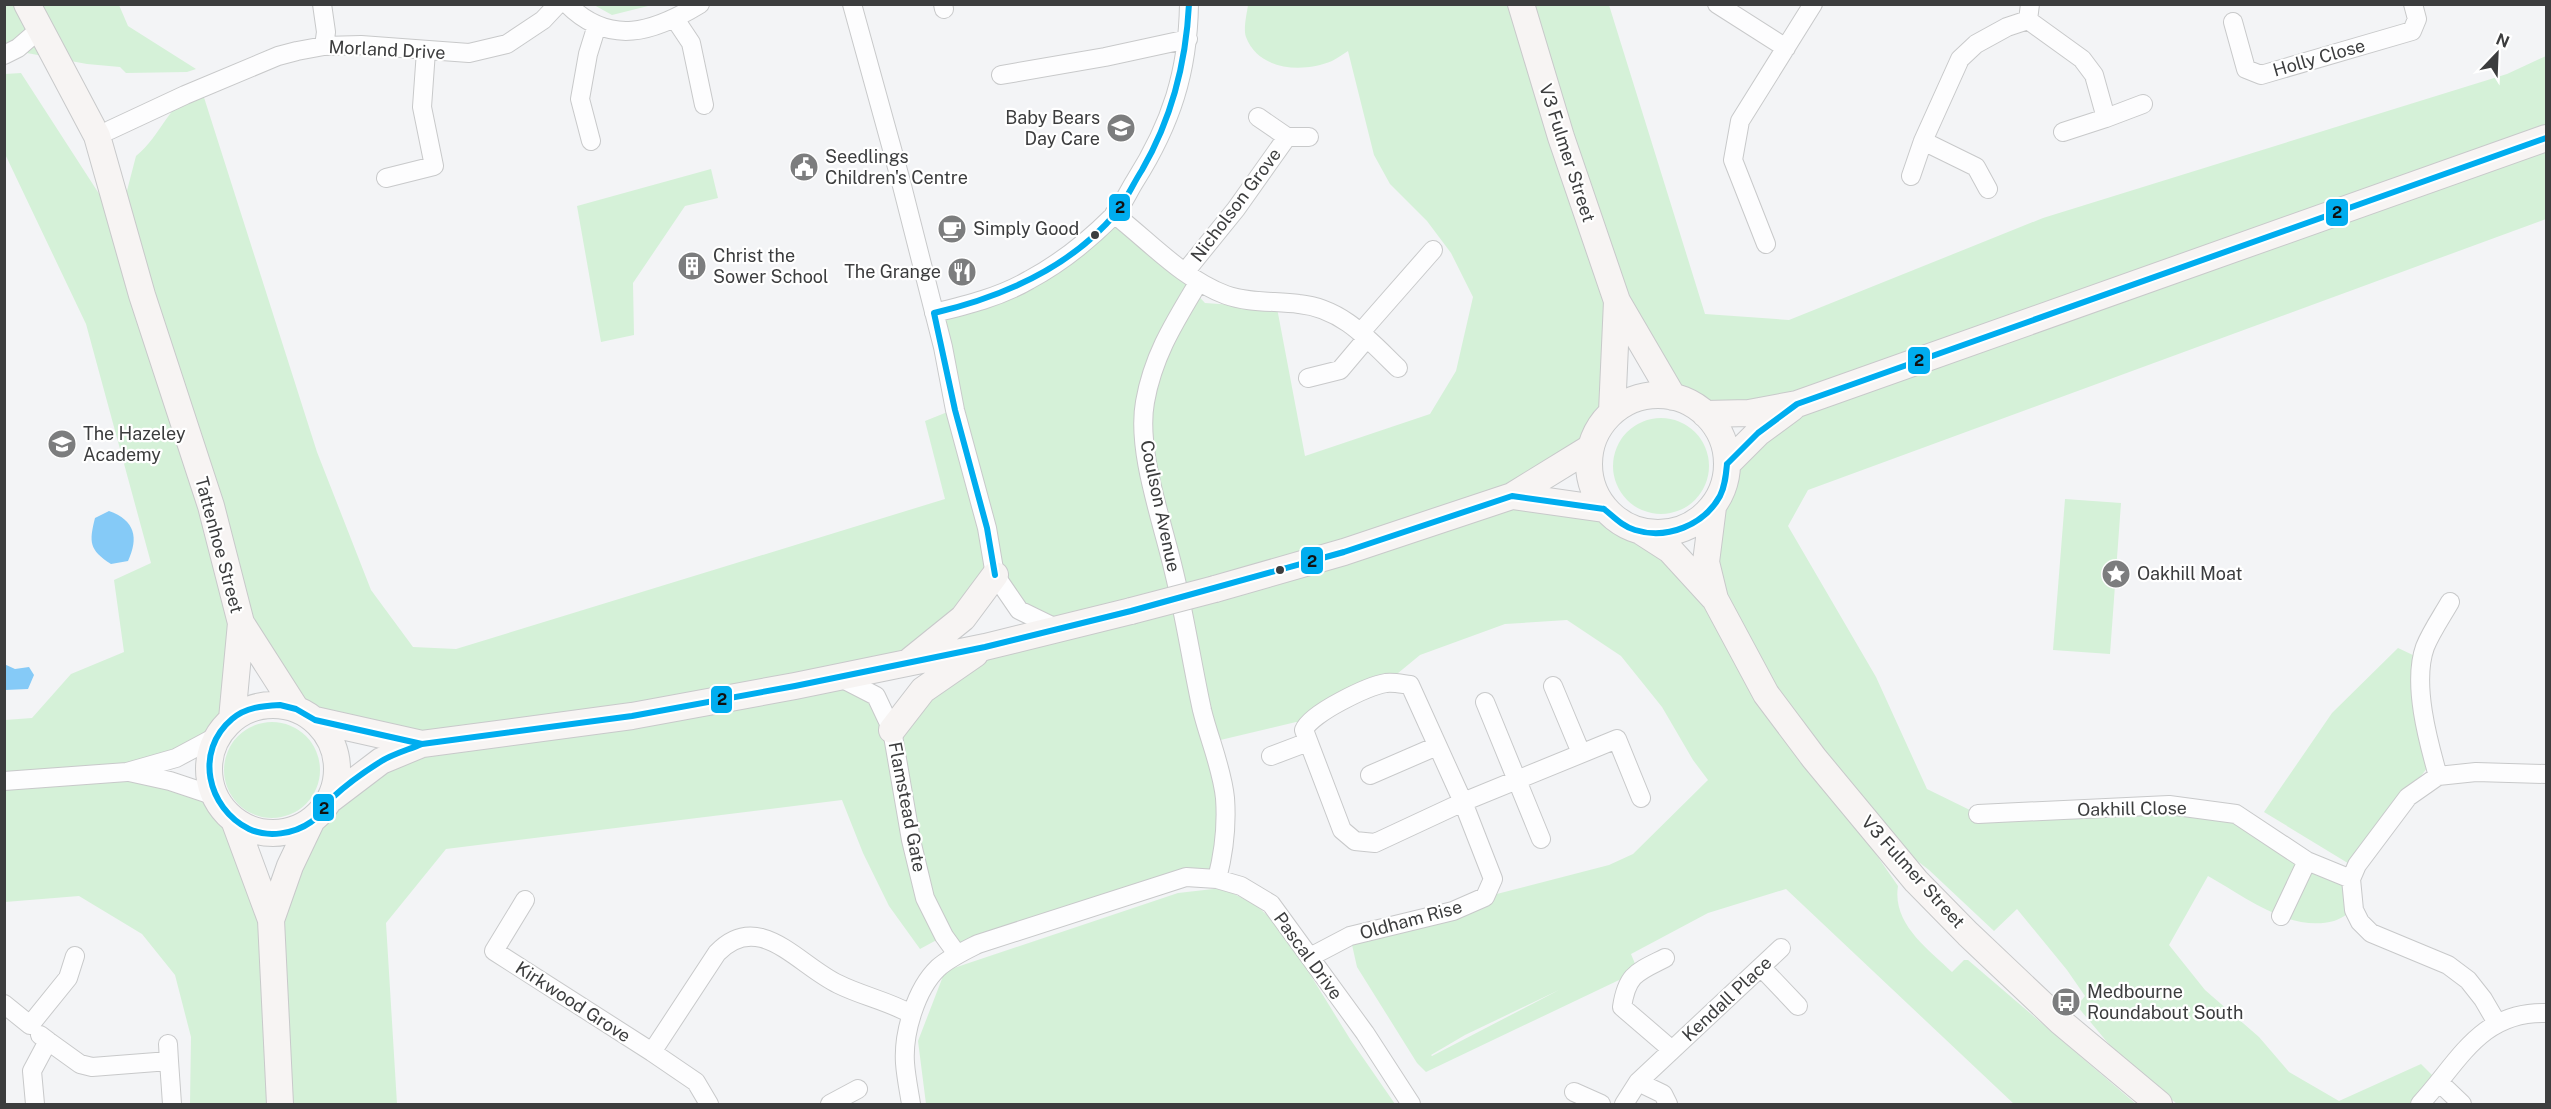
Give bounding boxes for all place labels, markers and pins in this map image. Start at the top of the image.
place label: Baby Bears Day Care [1005,107,1100,149]
school or university icon: Baby Bears Day Care [1105,112,1137,144]
place label: Seedlings Children's Centre [825,146,968,188]
public building icon: Seedlings Children's Centre [788,151,820,183]
cafe icon: Simply Good [936,213,968,245]
place label: Simply Good [973,218,1079,239]
unlabelled marker [1089,229,1101,241]
place label: Christ the Sower School [713,245,829,287]
building icon: Christ the Sower School [676,250,708,282]
restaurant icon: The Grange [946,256,978,288]
place label: The Grange [844,261,941,282]
place label: The Hazeley Academy [83,423,186,465]
school or university icon: The Hazeley Academy [46,428,78,460]
place icon: Oakhill Moat [2100,558,2132,590]
place label: Oakhill Moat [2137,563,2243,584]
unlabelled marker [1274,564,1286,576]
place label: Medbourne Roundabout South [2087,981,2243,1023]
bus stop icon: Medbourne Roundabout South [2050,986,2082,1018]

